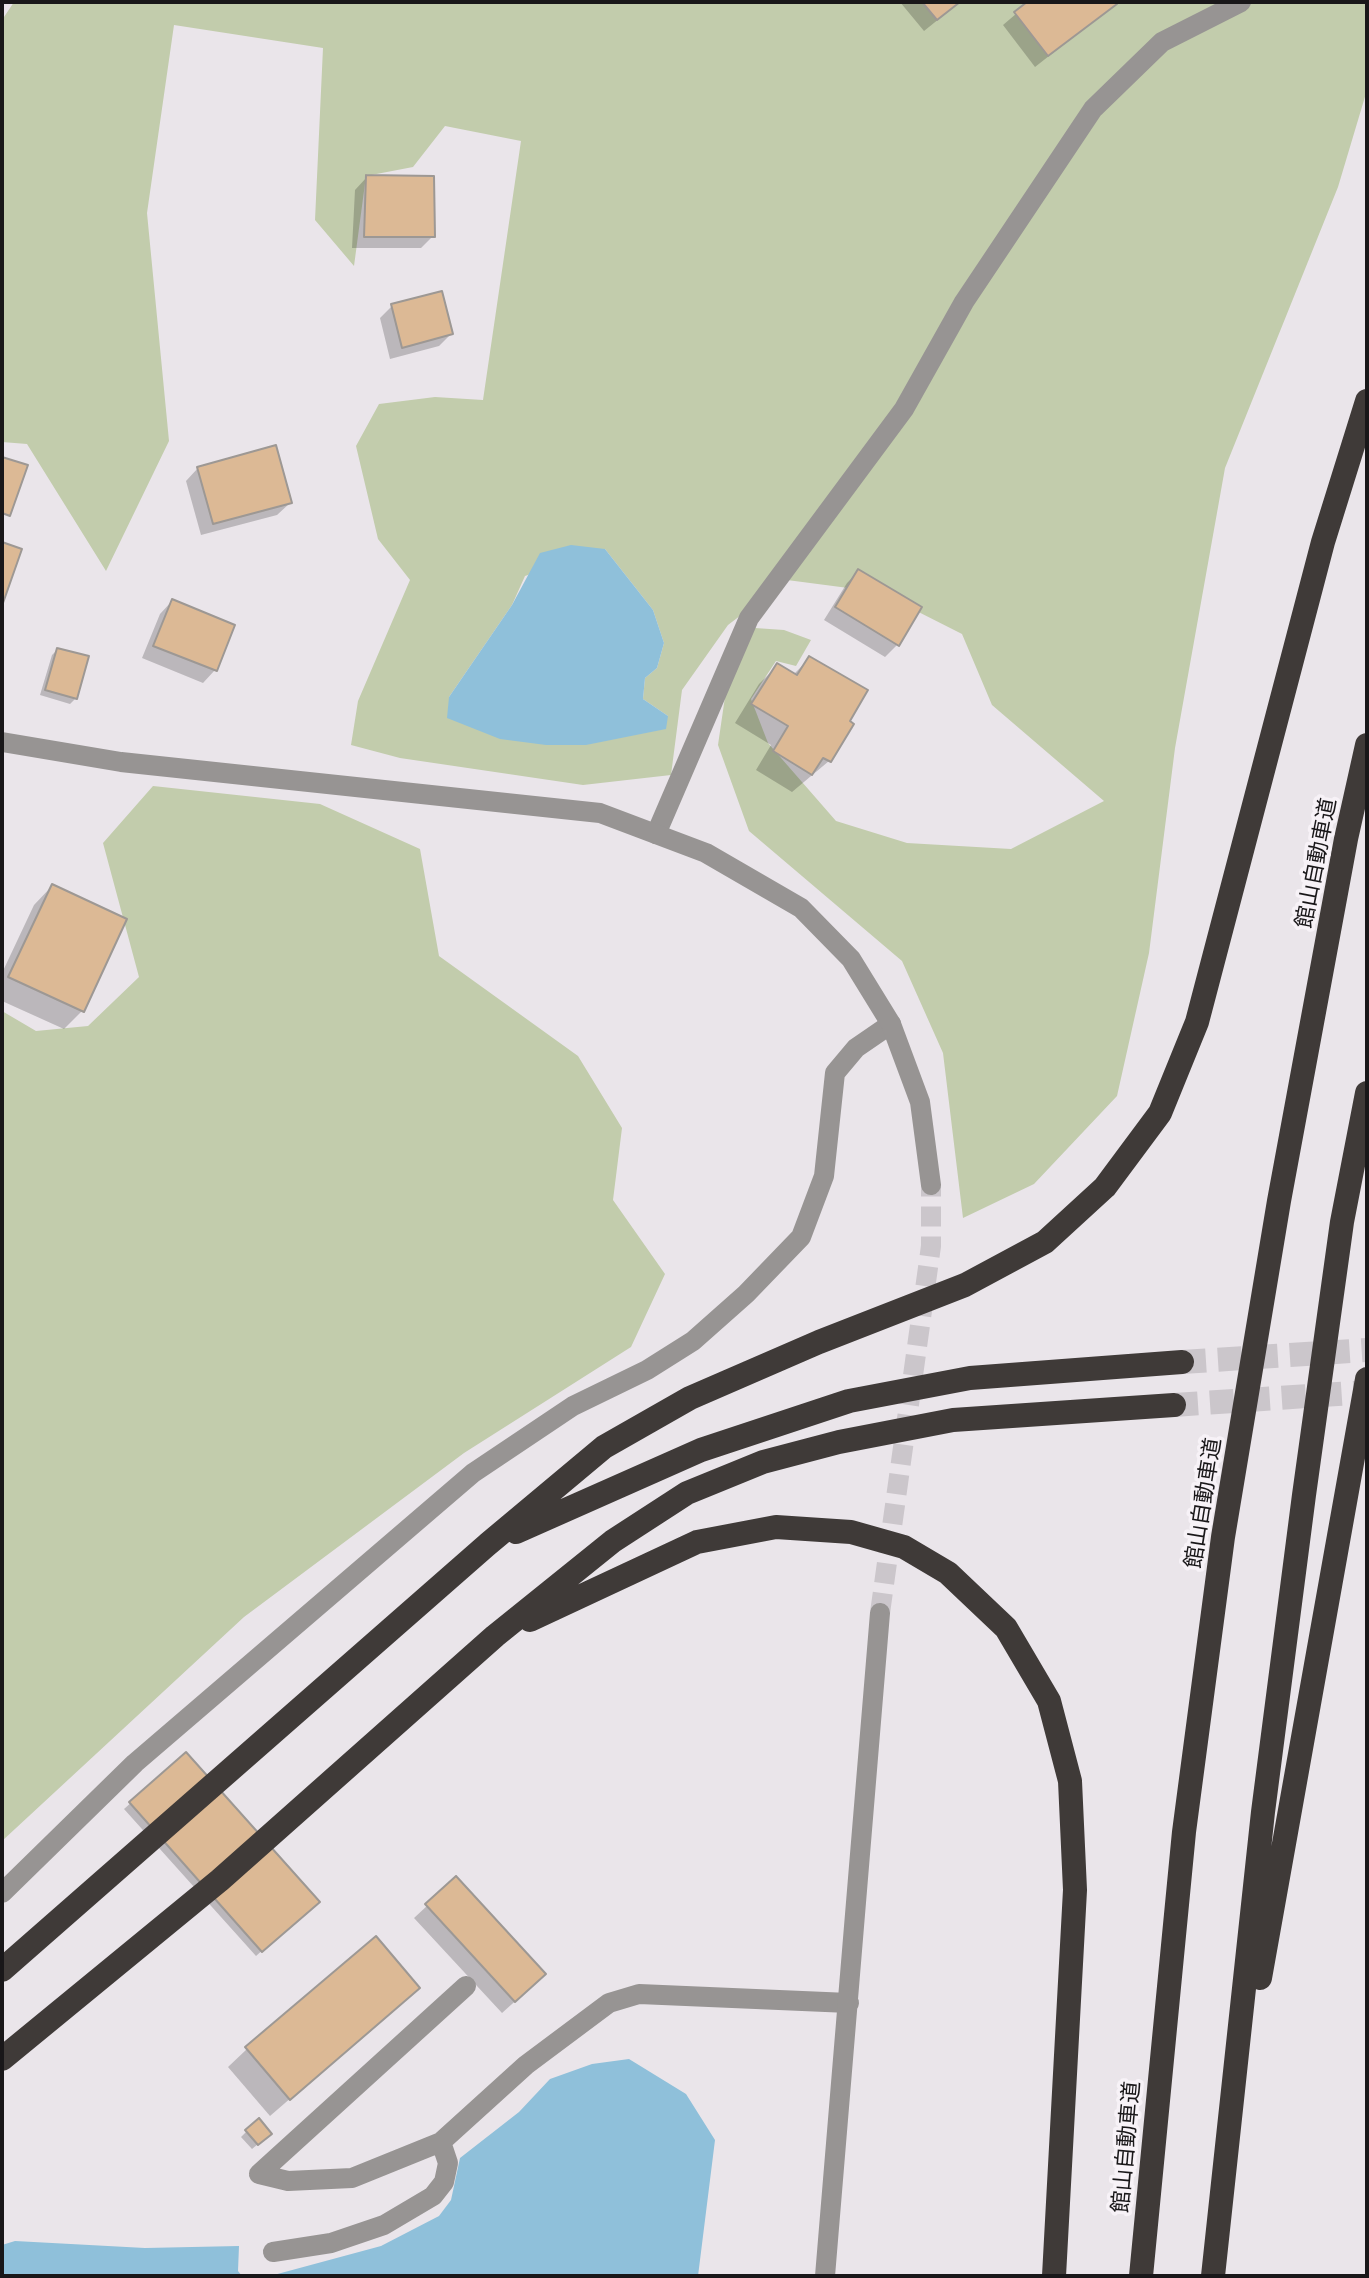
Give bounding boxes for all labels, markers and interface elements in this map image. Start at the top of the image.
street label: 館山自動車道 [1290,796,1342,930]
street label: 館山自動車道 [1180,1436,1226,1570]
street label: 館山自動車道 [1107,2080,1145,2214]

